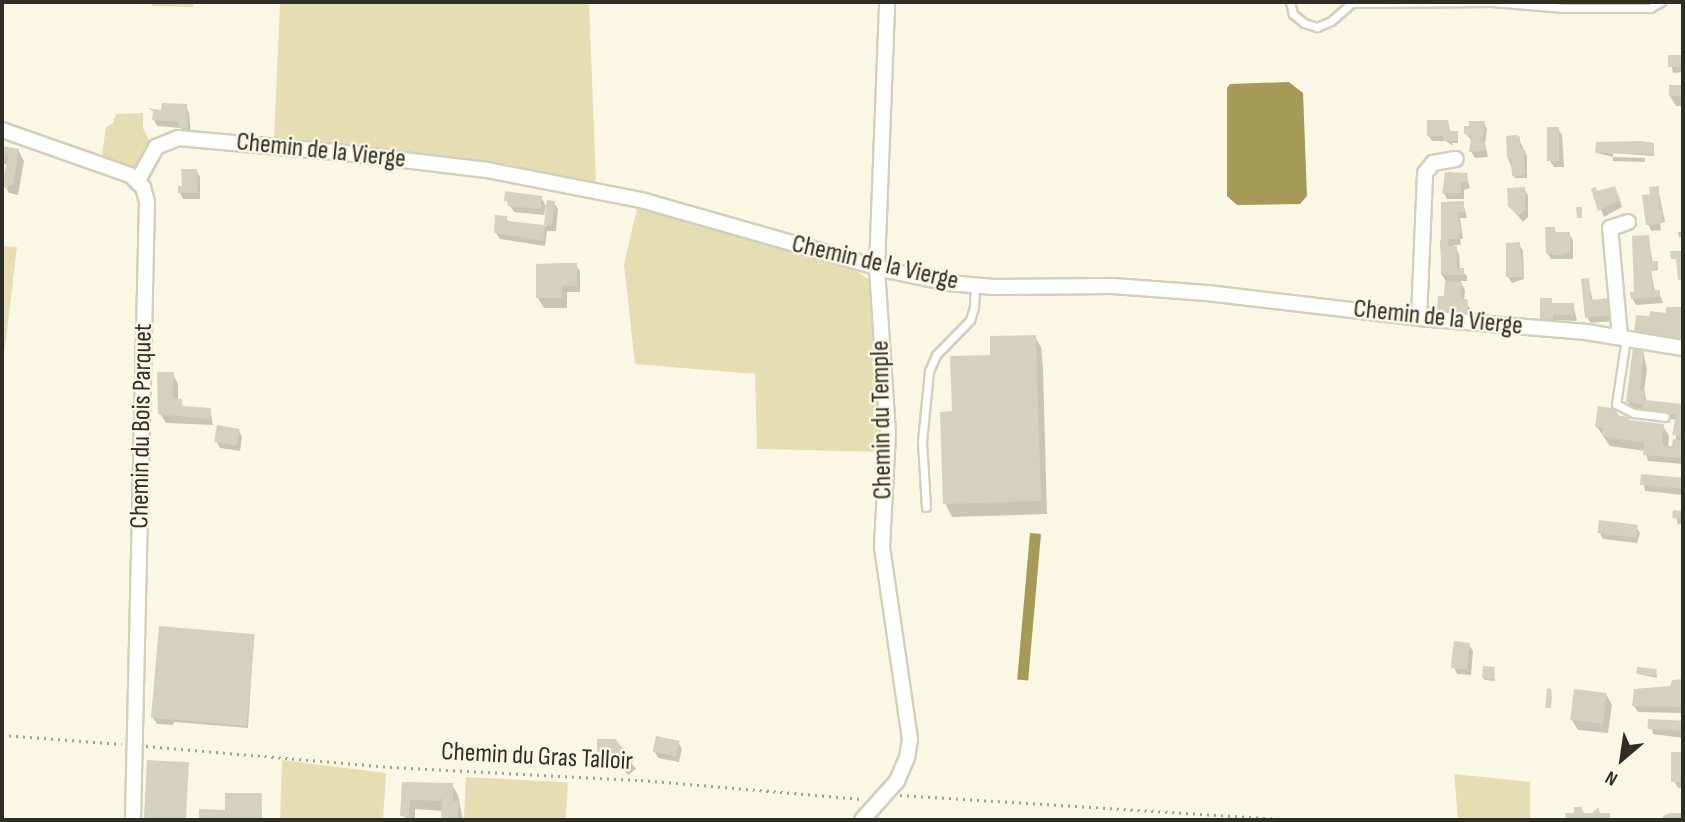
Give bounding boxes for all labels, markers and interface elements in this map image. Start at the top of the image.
street label: Chemin de la Vierge [235,127,407,175]
street label: Chemin de la Vierge [789,229,961,297]
street label: Chemin de la Vierge [1352,294,1524,342]
street label: Chemin du Bois Parquet [125,323,159,529]
street label: Chemin du Temple [865,340,899,500]
north arrow [1587,724,1657,794]
street label: Chemin du Gras Talloir [440,736,634,778]
text: N [1602,765,1622,790]

